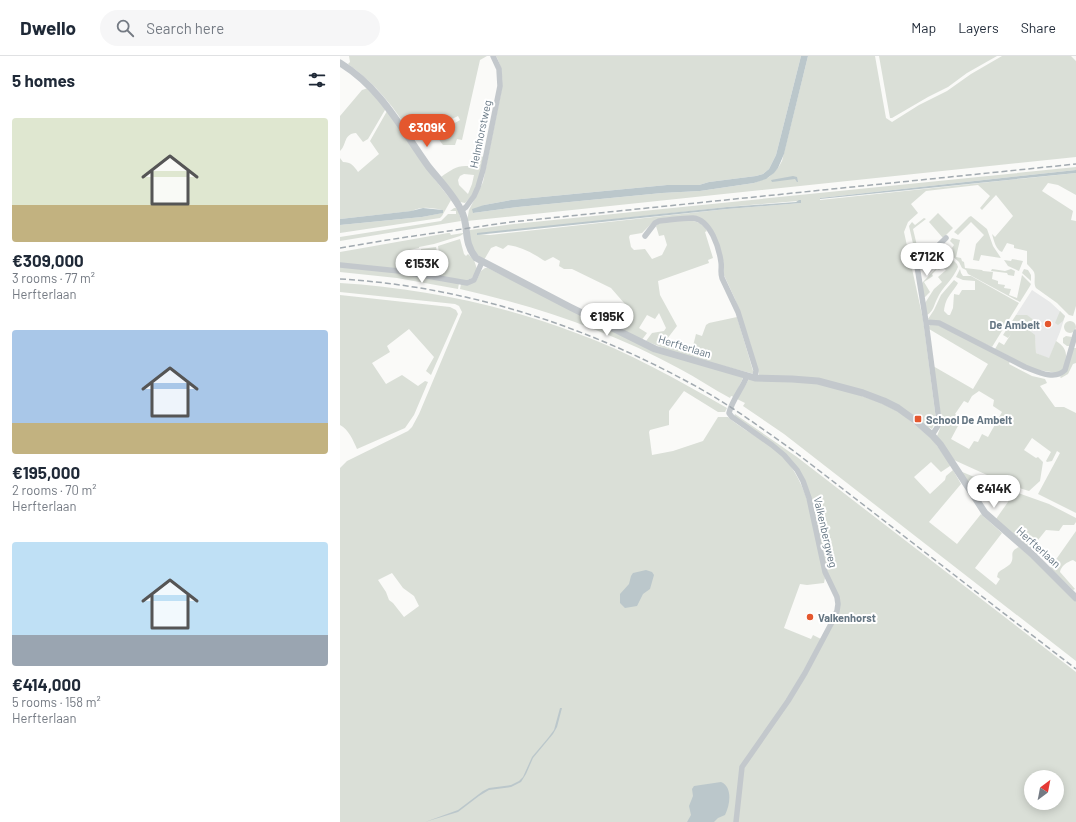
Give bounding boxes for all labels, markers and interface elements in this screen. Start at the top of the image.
search box [100,10,380,46]
text: Dwello [20,16,76,39]
icon: search [114,17,136,39]
text: Search here [146,19,224,37]
text: Map [911,19,936,36]
text: Layers [958,19,999,36]
text: Share [1021,19,1056,36]
icon: filters [306,69,328,91]
text: 5 homes [12,70,75,90]
street label: Helmhorstweg [466,99,494,169]
pin: €309K [399,114,455,148]
text: €309K [408,119,446,135]
icon: home [134,144,206,216]
pin: €712K [899,243,955,277]
text: €712K [910,248,944,264]
text: €309,000 [12,250,84,270]
pin: €153K [394,250,450,284]
text: €153K [404,255,440,271]
text: 3 rooms · 77 m² [12,270,95,286]
text: Herfterlaan [12,286,76,302]
pin: €195K [579,303,635,337]
text: €195K [590,308,624,324]
place label: De Ambelt [989,318,1040,331]
marker: De Ambelt [1043,319,1053,329]
street label: Herfterlaan [657,332,713,360]
icon: home [134,356,206,428]
place label: School De Ambelt [926,413,1012,426]
marker: School De Ambelt [913,414,923,424]
text: €195,000 [12,462,80,482]
pin: €414K [966,475,1022,509]
text: €414K [976,480,1012,496]
text: 2 rooms · 70 m² [12,482,96,498]
street label: Valkenbergweg [812,495,840,569]
text: Herfterlaan [12,498,76,514]
street label: Herfterlaan [1014,524,1064,570]
icon: home [134,568,206,640]
place label: Valkenhorst [818,611,876,624]
marker: Valkenhorst [805,612,815,622]
text: €414,000 [12,674,81,694]
text: 5 rooms · 158 m² [12,694,101,710]
text: Herfterlaan [12,710,76,726]
north arrow [1024,770,1064,810]
map controls [1024,770,1064,810]

